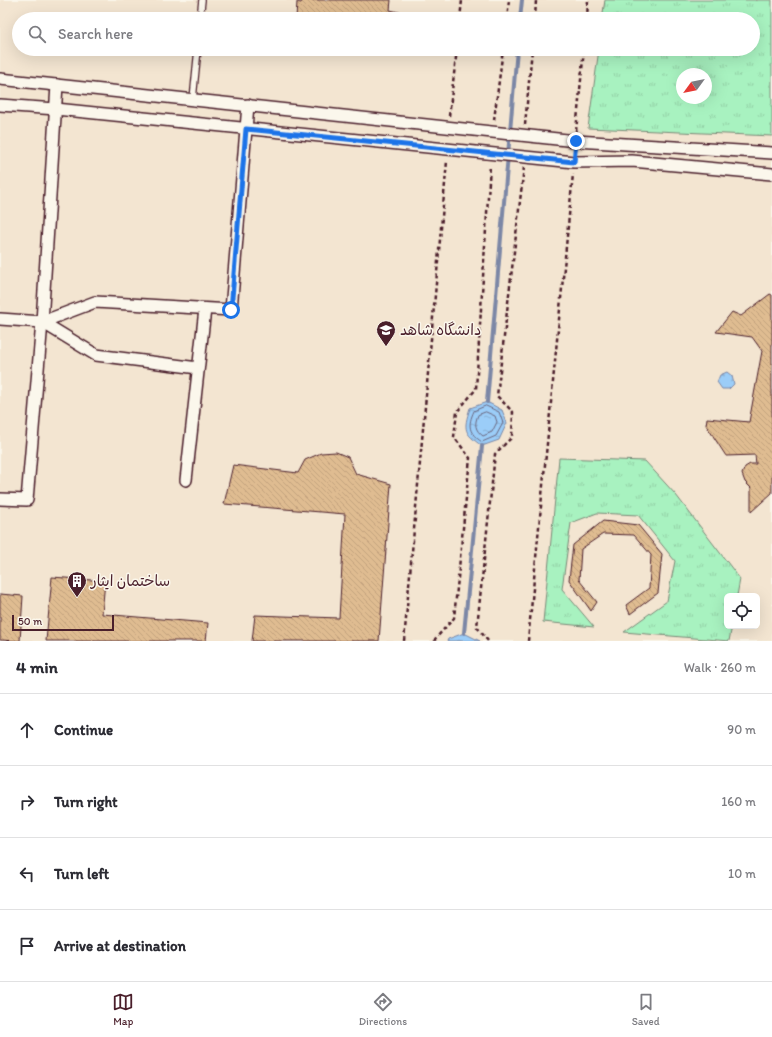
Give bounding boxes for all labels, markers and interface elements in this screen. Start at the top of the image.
search box [12,12,760,56]
icon: search [26,23,48,45]
text: Search here [58,25,133,43]
north arrow [676,68,712,104]
route end [567,132,585,150]
route start [222,301,240,319]
school or university icon: دانشگاه شاهد [375,319,397,347]
place label: دانشگاه شاهد [400,321,481,339]
building icon: ساختمان ایثار [66,570,88,598]
place label: ساختمان ایثار [90,572,170,590]
map controls [724,593,760,629]
button: locate [724,593,760,629]
scale bar [12,613,114,632]
text: 50 m [18,615,42,628]
text: 4 min [16,657,58,677]
text: Walk · 260 m [684,660,756,675]
icon: ahead [16,719,38,741]
text: Continue [54,721,113,739]
text: 90 m [727,722,756,737]
icon: right [16,791,38,813]
text: Turn right [54,793,118,811]
text: 160 m [721,794,756,809]
icon: left [16,863,38,885]
text: Turn left [54,865,109,883]
text: 10 m [728,866,756,881]
icon: arrive [16,935,38,957]
text: Arrive at destination [54,937,186,955]
tab: Map [112,991,134,1028]
tab: Directions [359,991,407,1028]
tab: Saved [632,991,660,1028]

